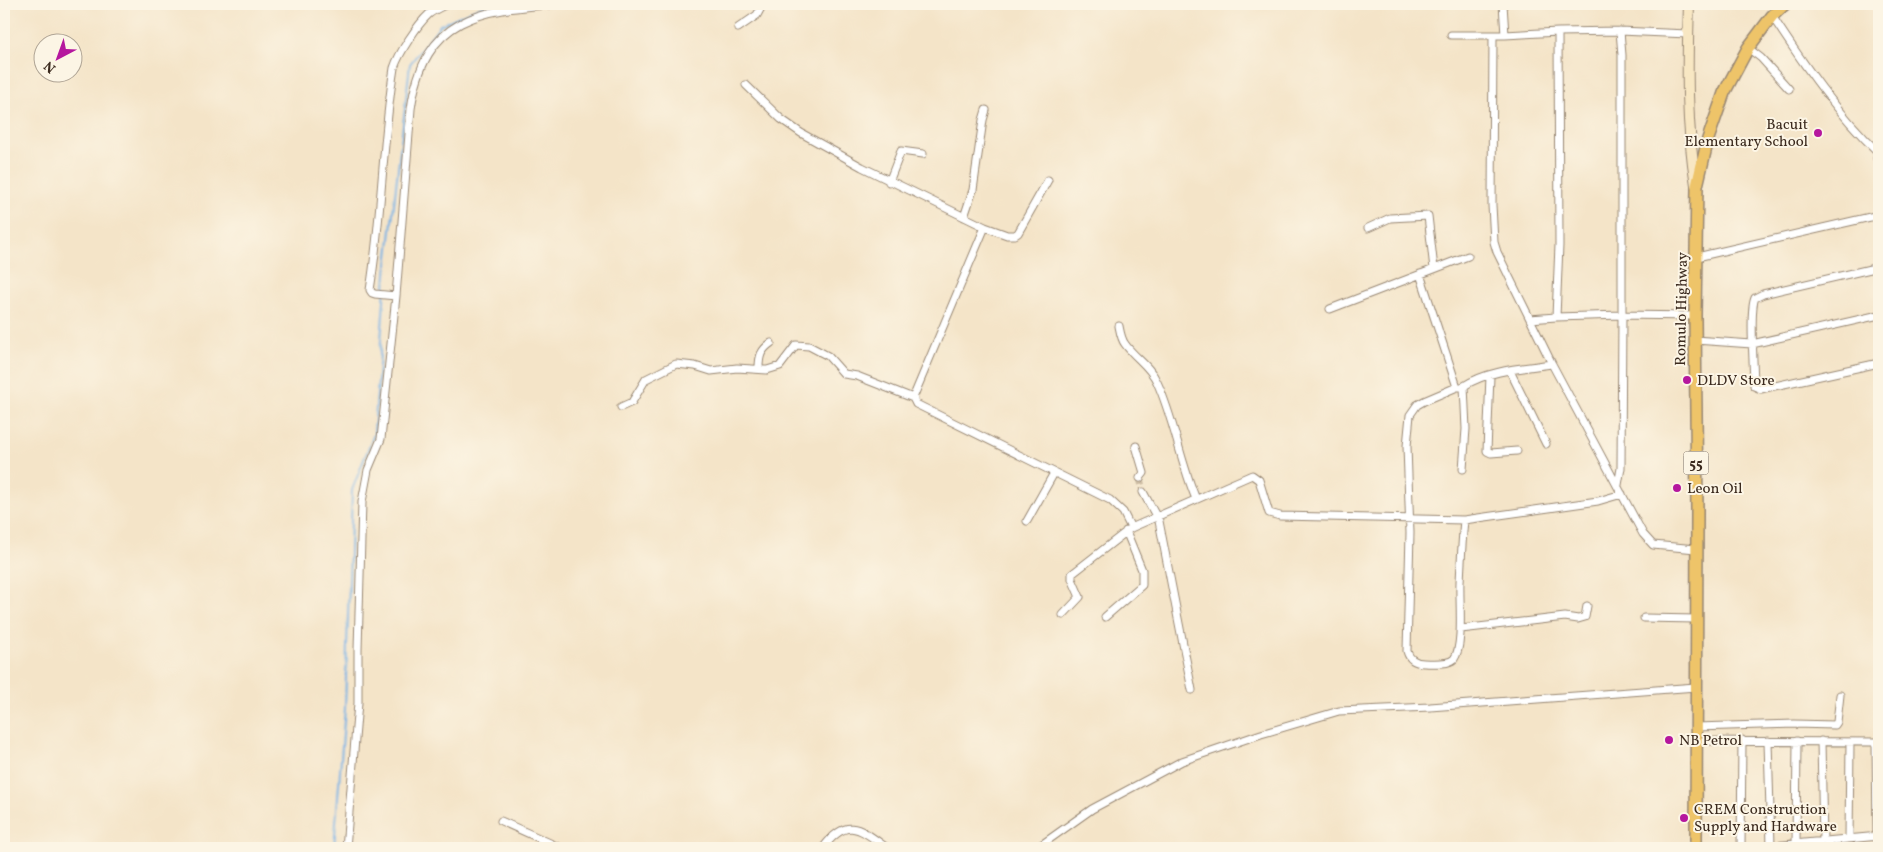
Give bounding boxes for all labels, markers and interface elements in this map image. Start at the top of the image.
north arrow [32,32,82,82]
text: N [40,56,61,77]
place label: Bacuit Elementary School [1685,115,1808,153]
marker: Bacuit Elementary School [1812,127,1824,139]
street label: Romulo Highway [1671,252,1694,366]
place label: DLDV Store [1697,371,1775,392]
marker: DLDV Store [1681,374,1693,386]
road number: 55 [1684,452,1708,474]
place label: Leon Oil [1687,479,1742,500]
marker: Leon Oil [1671,482,1683,494]
place label: NB Petrol [1679,731,1742,752]
marker: NB Petrol [1663,734,1675,746]
place label: CREM Construction Supply and Hardware [1694,800,1837,838]
marker: CREM Construction Supply and Hardware [1678,812,1690,824]

